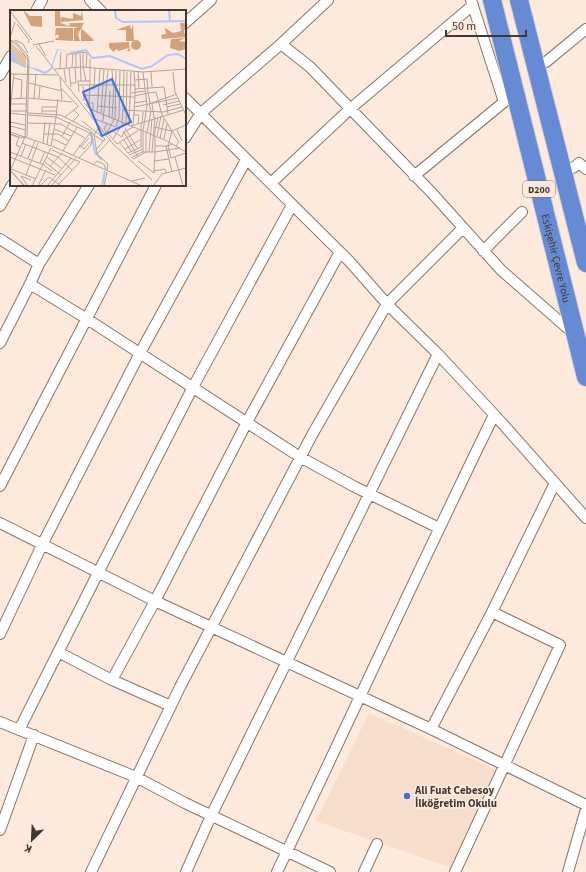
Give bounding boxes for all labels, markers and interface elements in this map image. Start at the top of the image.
inset map [10,10,186,186]
scale bar [446,12,526,38]
text: 50 m [452,18,476,35]
road number: D200 [523,181,555,197]
street label: Eskişehir Çevre Yolu [538,212,574,304]
place label: Ali Fuat Cebesoy İlköğretim Okulu [414,783,497,811]
marker: Ali Fuat Cebesoy İlköğretim Okulu [402,791,412,801]
north arrow [12,820,52,860]
text: K [22,840,34,857]

